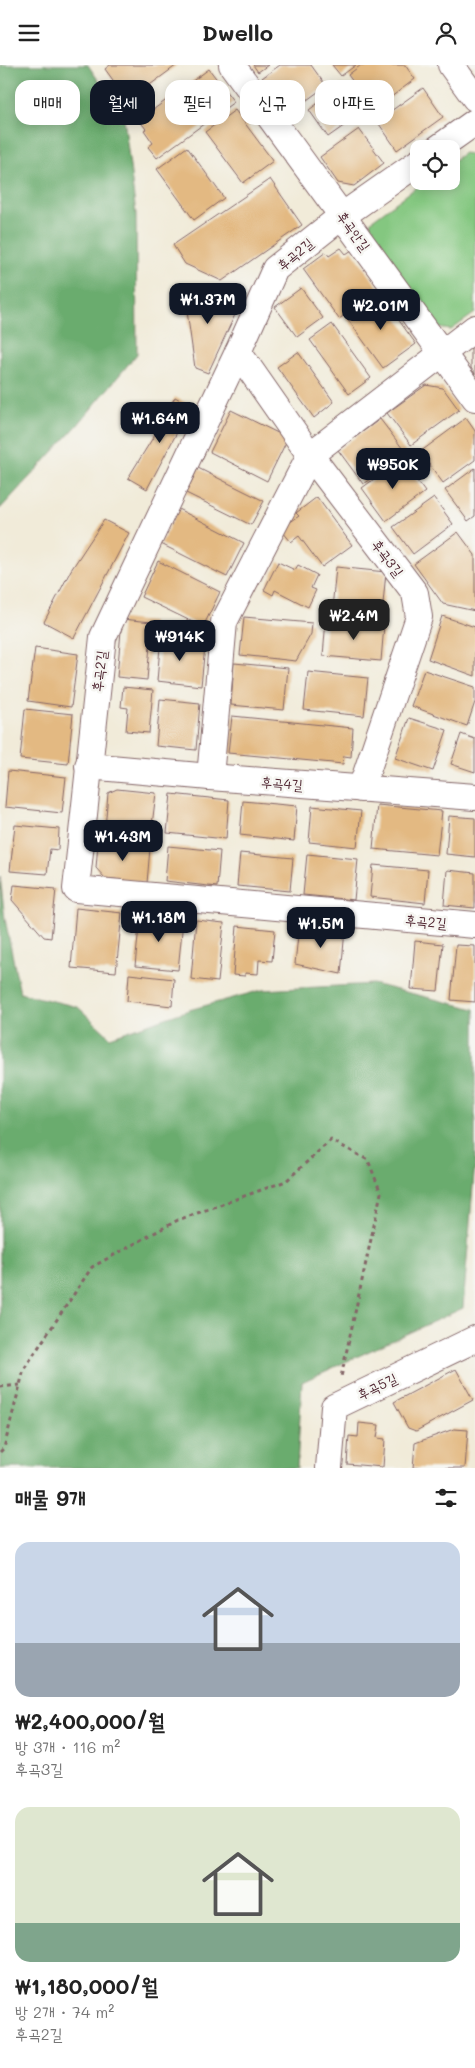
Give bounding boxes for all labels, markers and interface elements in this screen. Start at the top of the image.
text: Dwello [202,18,273,47]
icon: menu [15,19,43,47]
icon: person [432,19,460,47]
chip: 매매 [15,80,80,125]
chip: 월세 [90,80,155,125]
chip: 필터 [165,80,230,125]
chip: 신규 [240,80,305,125]
chip: 아파트 [315,80,394,125]
map controls [410,140,460,190]
button: locate [410,140,460,190]
street label: 후곡안길 [333,207,375,255]
street label: 후곡2길 [273,233,318,275]
pin: ₩1.37M [167,283,249,325]
text: ₩1.37M [180,288,236,309]
pin: ₩2.01M [340,289,422,331]
text: ₩2.01M [353,294,409,315]
pin: ₩1.64M [119,401,201,444]
text: ₩1.64M [132,407,188,428]
pin: ₩950K [358,447,428,490]
text: ₩950K [367,453,419,474]
street label: 후곡3길 [368,536,409,581]
pin: ₩2.4M [319,599,389,641]
text: ₩2.4M [330,604,378,625]
pin: ₩914K [145,619,215,662]
text: ₩914K [155,625,205,646]
street label: 후곡2길 [87,648,111,693]
street label: 후곡4길 [260,772,304,794]
pin: ₩1.43M [82,819,164,862]
text: ₩1.43M [95,825,151,846]
pin: ₩1.18M [118,901,200,943]
text: ₩1.18M [132,906,186,927]
pin: ₩1.5M [286,907,356,949]
street label: 후곡2길 [404,910,448,932]
text: ₩1.5M [298,912,344,933]
street label: 후곡5길 [354,1368,401,1404]
text: 매물 9개 [15,1484,86,1511]
icon: filters [432,1484,460,1512]
icon: home [193,1574,283,1664]
text: ₩2,400,000/월 [15,1707,165,1734]
text: 방 3개 · 116 m² [15,1736,120,1757]
text: 후곡3길 [15,1758,63,1779]
icon: home [193,1839,283,1929]
text: ₩1,180,000/월 [15,1972,158,1999]
text: 방 2개 · 74 m² [15,2001,114,2022]
text: 후곡2길 [15,2023,63,2044]

